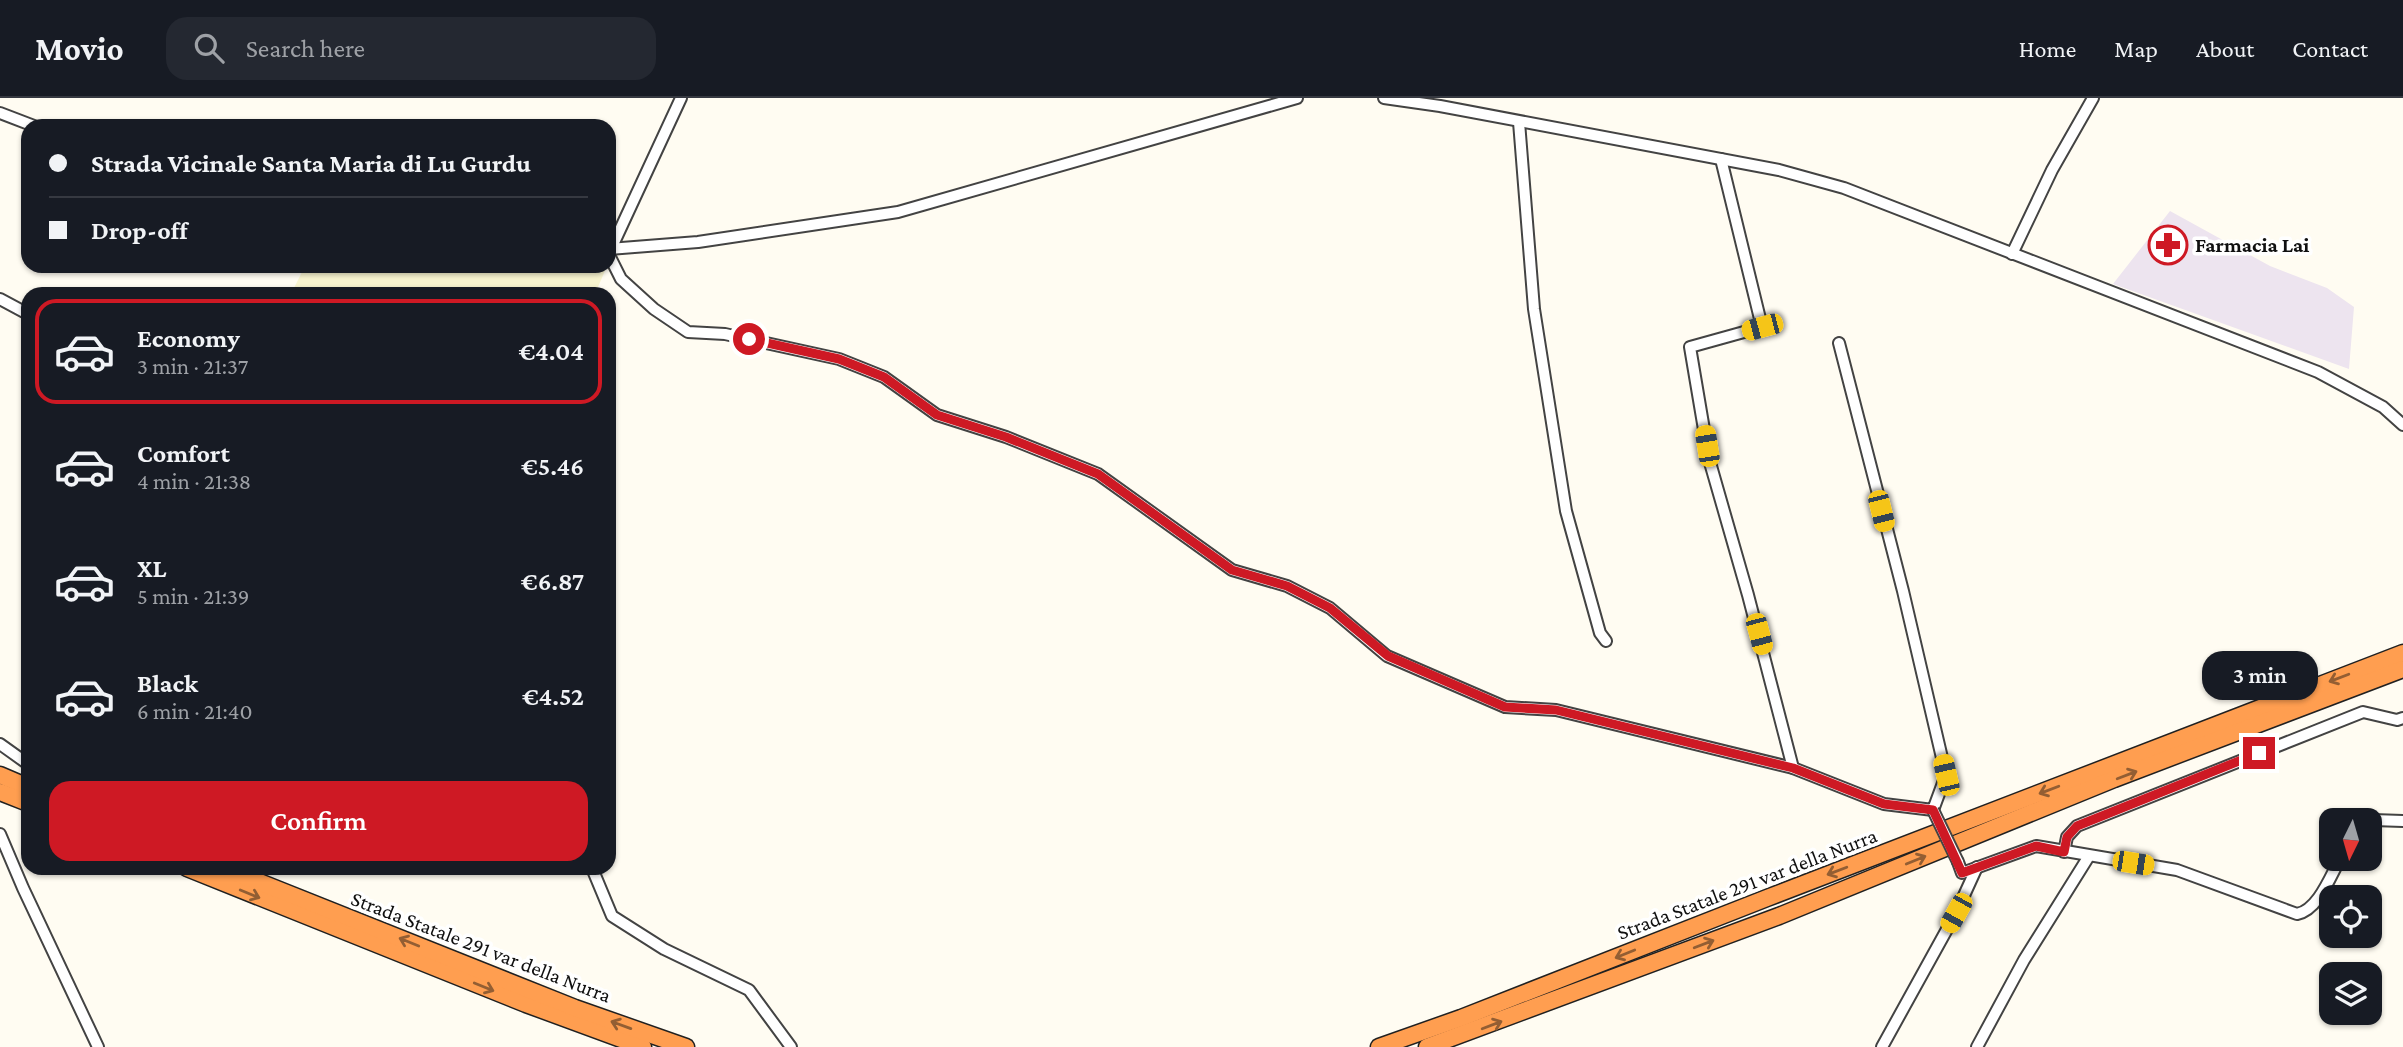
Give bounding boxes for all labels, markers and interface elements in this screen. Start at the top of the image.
search box [166,17,656,80]
icon: search [190,29,228,67]
text: Movio [35,30,124,67]
text: Search here [246,34,365,63]
text: Home [2019,35,2076,62]
text: Map [2114,35,2158,62]
text: About [2196,35,2254,62]
text: Contact [2292,35,2368,62]
text: Strada Vicinale Santa Maria di Lu Gurdu [91,149,531,178]
text: Drop-off [91,216,188,245]
pharmacy icon: Farmacia Lai [2147,224,2189,266]
place label: Farmacia Lai [2195,233,2309,257]
car [1739,311,1786,343]
icon: car [53,320,116,383]
route start [733,323,765,355]
text: Economy [137,324,240,353]
text: €4.04 [518,337,584,366]
text: 3 min · 21:37 [137,353,248,379]
car [1694,424,1721,468]
icon: car [53,435,116,498]
text: Comfort [137,439,230,468]
text: €5.46 [521,452,584,481]
text: 4 min · 21:38 [137,468,251,494]
car [1866,488,1897,534]
icon: car [53,550,116,613]
text: XL [137,554,166,583]
text: €6.87 [521,567,584,596]
text: 5 min · 21:39 [137,583,250,609]
car [1744,611,1775,657]
callout: 3 min [2201,652,2317,700]
text: 3 min [2233,662,2287,688]
icon: car [53,665,116,728]
text: Black [137,669,198,698]
one-way arrow [2329,673,2351,685]
text: €4.52 [522,682,584,711]
text: 6 min · 21:40 [137,698,253,724]
route end [2243,737,2275,769]
car [1932,752,1961,798]
one-way arrow [2115,767,2137,780]
button: Confirm [49,781,588,861]
one-way arrow [2039,785,2061,797]
north arrow [2319,808,2382,872]
map controls [2319,808,2382,1025]
street label: Strada Statale 291 var della Nurra [1614,823,1881,945]
car [2111,849,2156,877]
one-way arrow [1904,853,1926,866]
one-way arrow [1826,866,1848,878]
button: locate [2319,885,2382,948]
street label: Strada Statale 291 var della Nurra [348,886,615,1008]
one-way arrow [239,888,260,901]
car [1937,890,1976,936]
one-way arrow [399,935,421,948]
one-way arrow [1693,937,1715,949]
one-way arrow [1615,948,1636,961]
button: layers [2319,962,2382,1025]
one-way arrow [473,982,494,995]
one-way arrow [611,1017,633,1030]
one-way arrow [1480,1017,1502,1030]

